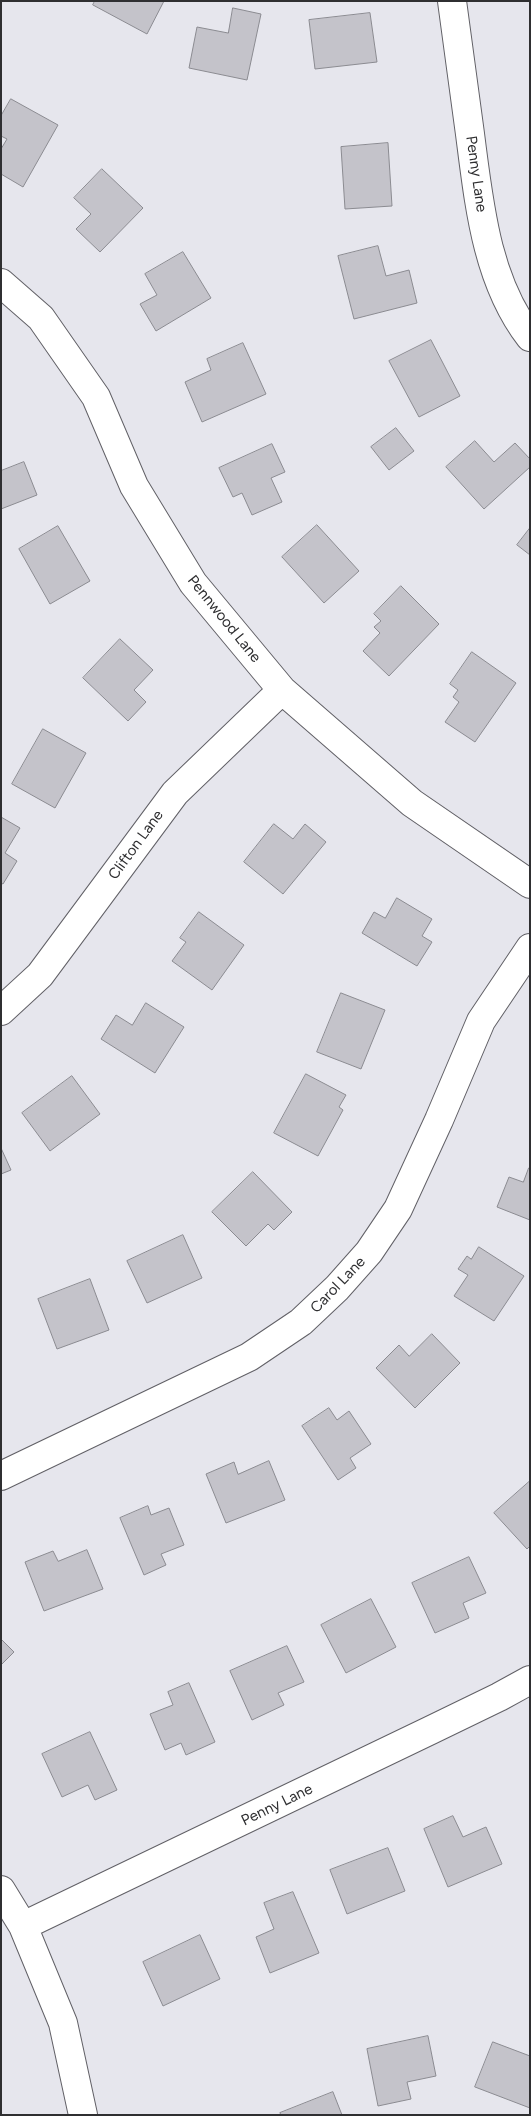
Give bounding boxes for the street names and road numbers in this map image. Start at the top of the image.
street label: Penny Lane [462,135,490,213]
street label: Pennwood Lane [183,572,265,666]
street label: Clifton Lane [105,807,167,883]
street label: Carol Lane [307,1253,369,1317]
street label: Penny Lane [238,1780,316,1830]

